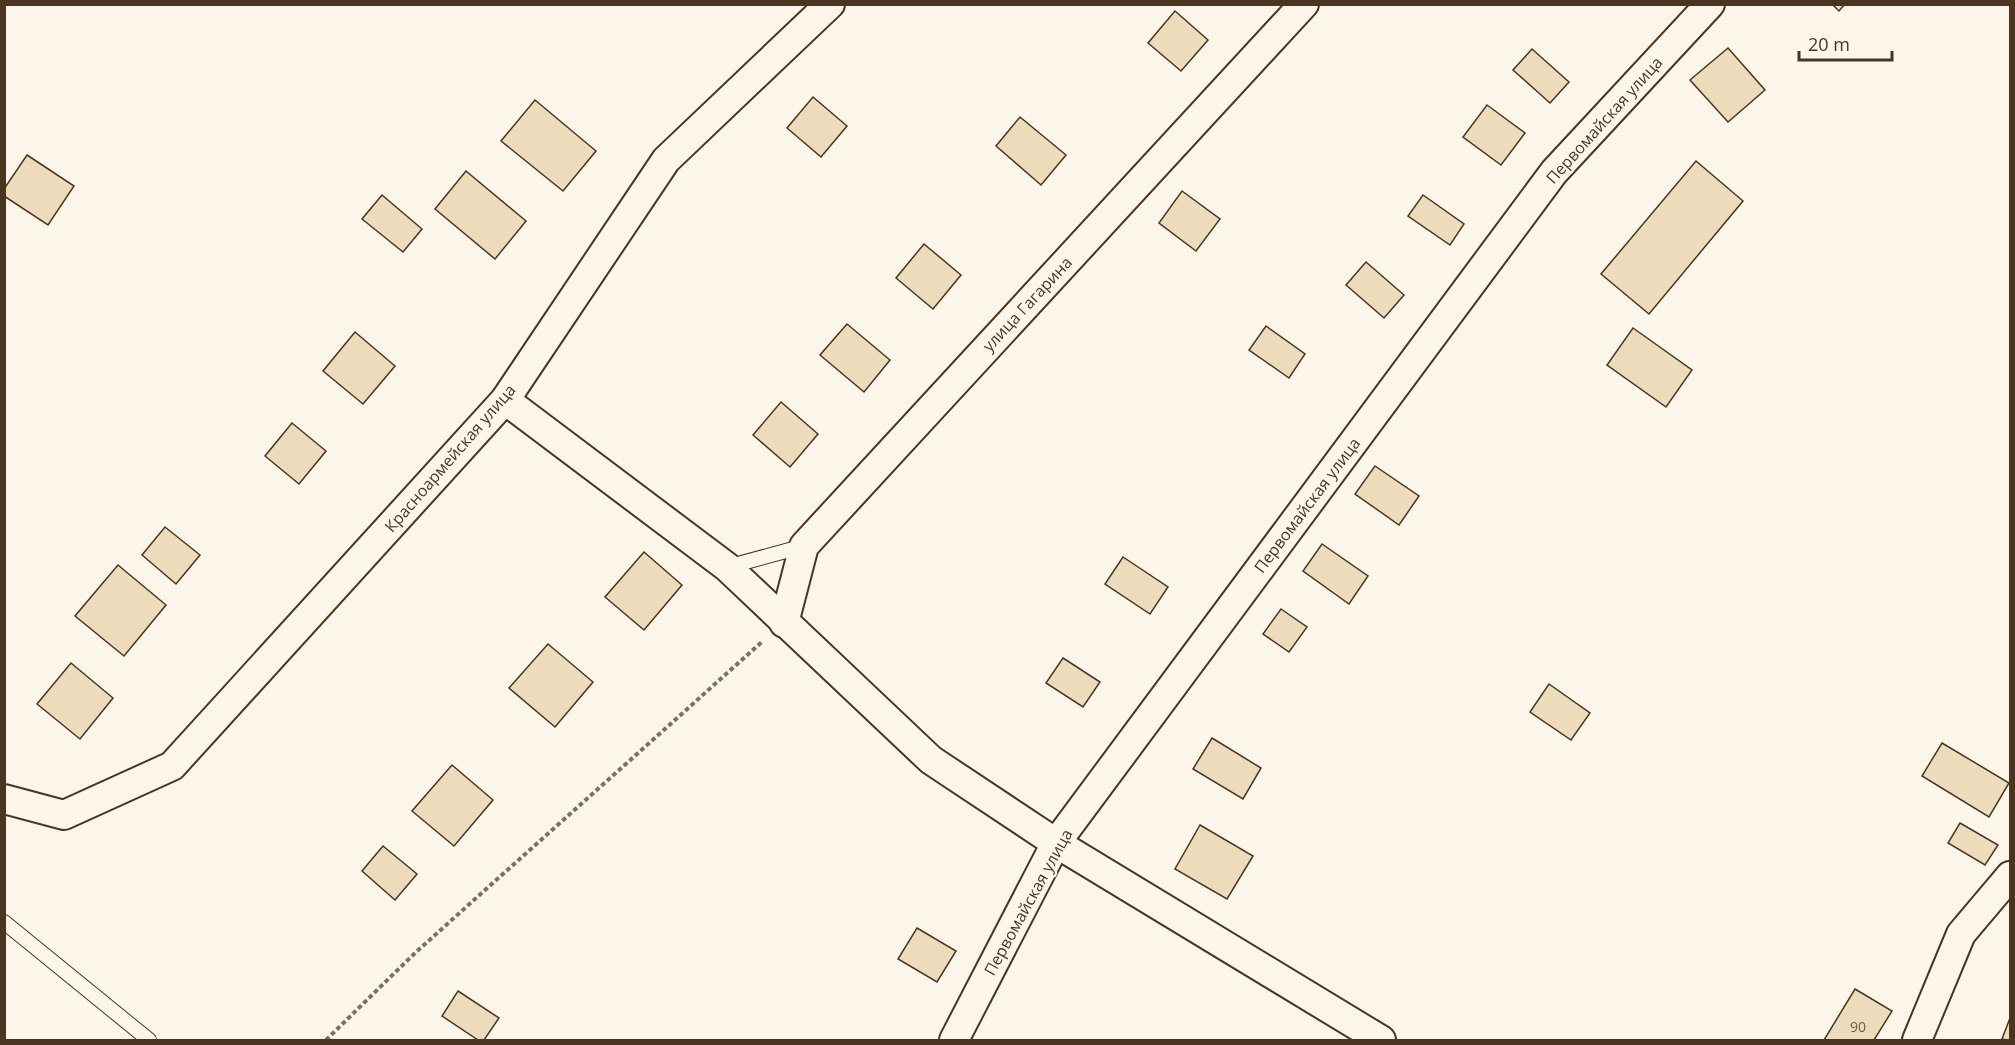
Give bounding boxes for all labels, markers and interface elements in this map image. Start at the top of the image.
scale bar [1799,24,1892,62]
text: 20 m [1808,32,1850,56]
street label: Первомайская улица [1541,52,1667,188]
street label: улица Гагарина [977,252,1077,356]
street label: Красноармейская улица [380,379,520,537]
street label: Первомайская улица [1249,433,1365,577]
street label: Первомайская улица [979,825,1077,979]
house number: 90 [1850,1017,1866,1036]

